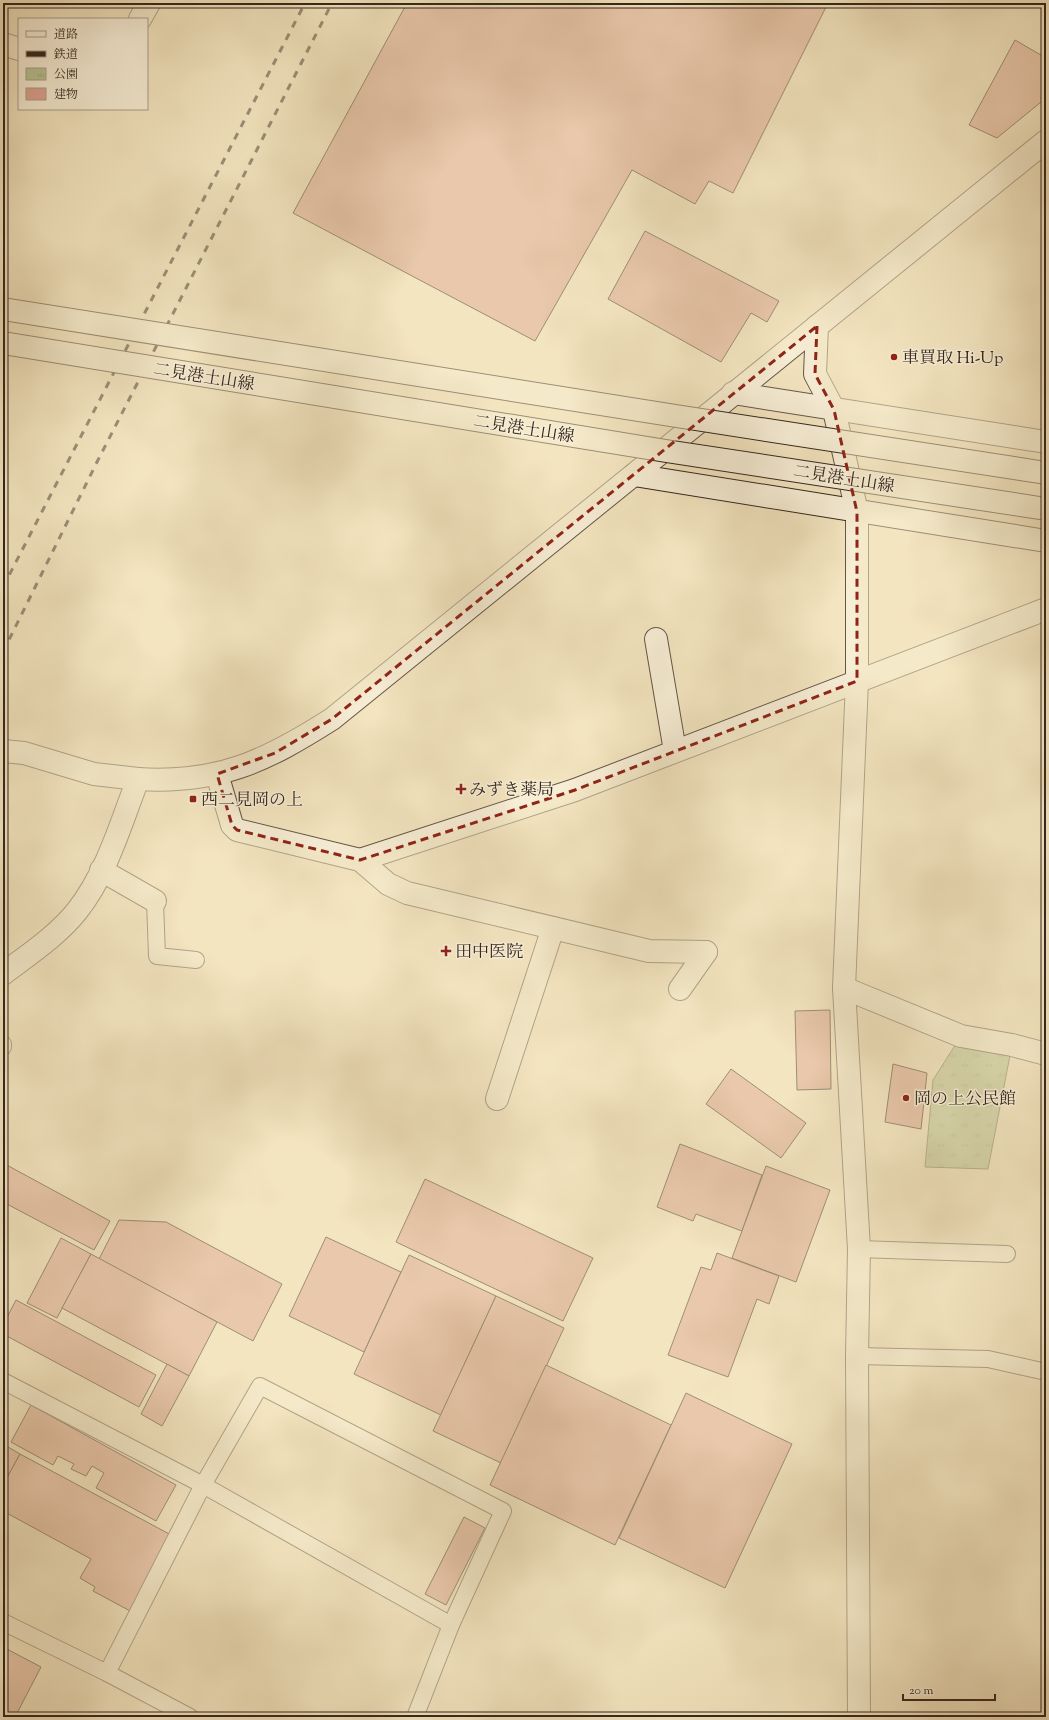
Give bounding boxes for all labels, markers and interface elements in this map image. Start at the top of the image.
legend [18,18,148,110]
text: 道路 [54,26,78,44]
text: 鉄道 [53,46,78,64]
text: 公園 [54,66,78,84]
text: 建物 [54,86,78,104]
place label: 車買取 Hi-Up [902,347,1003,371]
marker: 車買取 Hi-Up [889,352,899,362]
street label: 二見港土山線 [151,358,256,398]
street label: 二見港土山線 [471,410,576,450]
street label: 二見港土山線 [791,460,896,500]
place label: みずき薬局 [469,779,554,803]
marker: みずき薬局 [456,784,466,794]
place label: 西二見岡の上 [201,789,303,813]
marker: 西二見岡の上 [188,794,198,804]
place label: 田中医院 [455,941,523,965]
marker: 田中医院 [440,945,452,957]
place label: 岡の上公民館 [914,1088,1016,1112]
marker: 岡の上公民館 [901,1093,911,1103]
scale bar [903,1676,995,1702]
text: 20 m [909,1682,934,1700]

